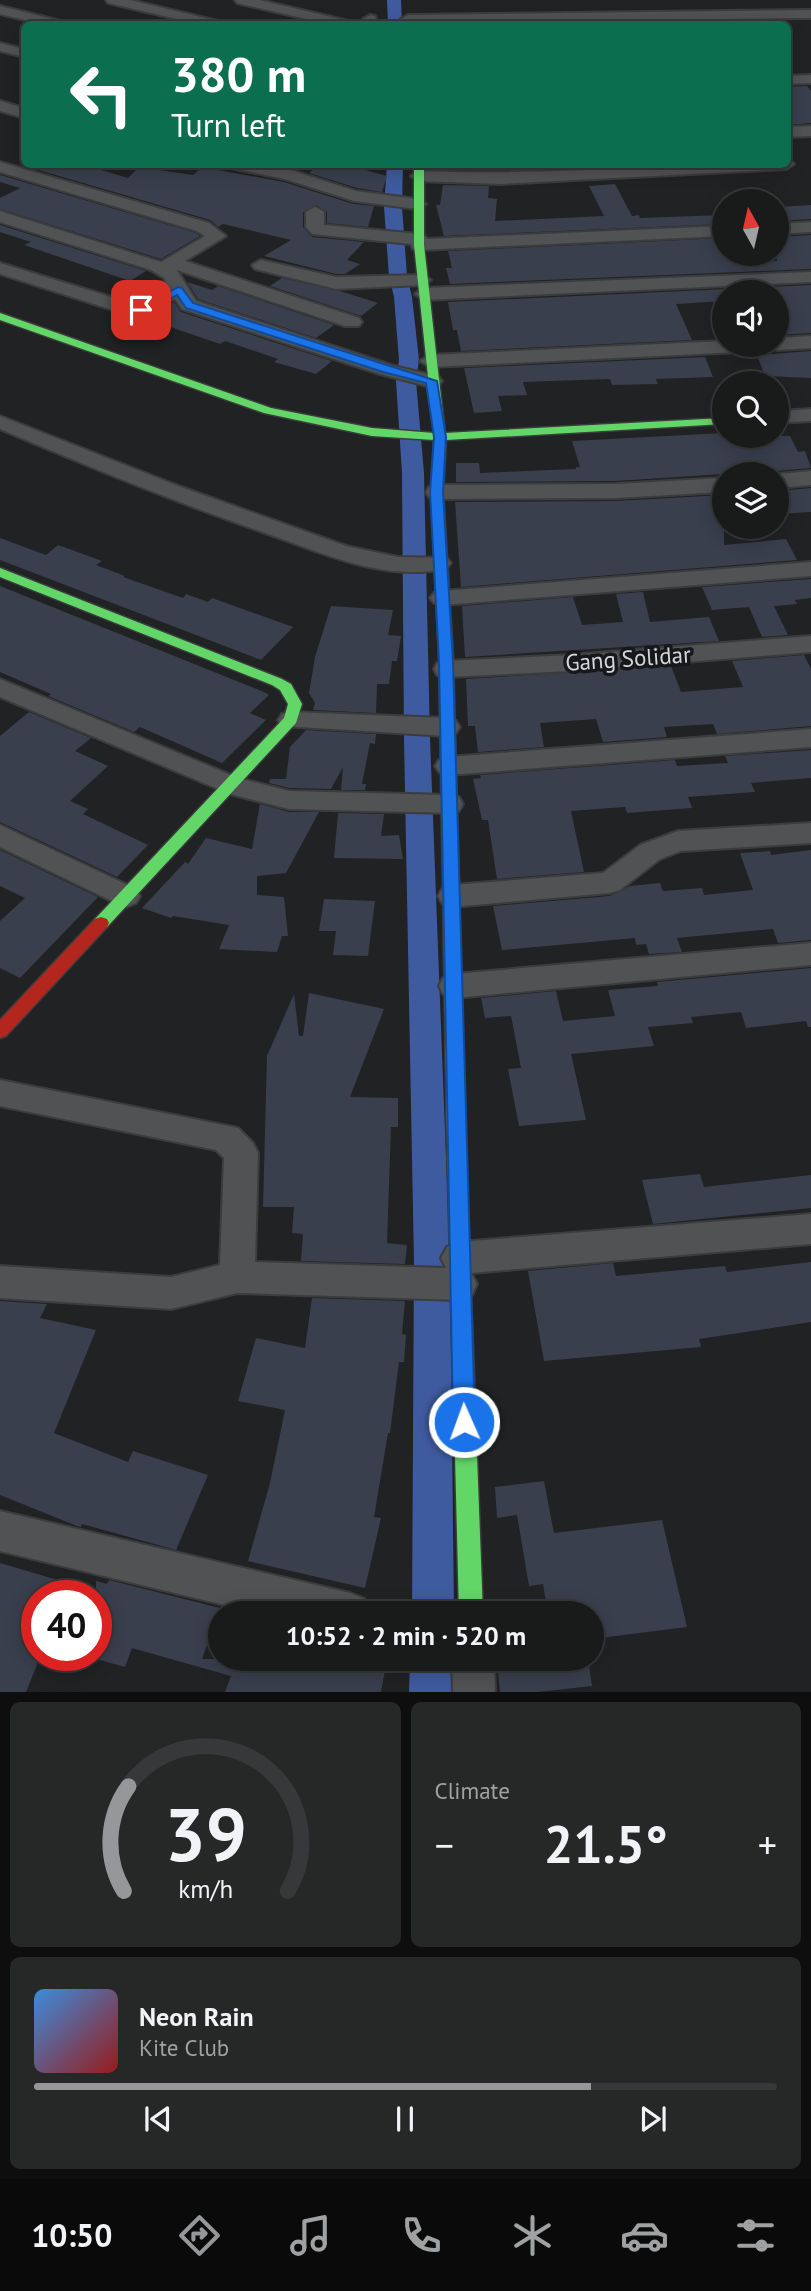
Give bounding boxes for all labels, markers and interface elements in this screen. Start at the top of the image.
text: 380 m [171,42,306,106]
icon: left [56,49,147,140]
text: Turn left [171,104,286,146]
north arrow [712,189,789,266]
map controls [712,189,789,539]
pin [111,280,171,340]
button: sound [712,280,789,357]
icon: arrive [122,291,160,329]
button: search [712,371,789,448]
button: layers [712,462,789,539]
street label: Gang Solidar [564,639,692,677]
position arrow [427,1385,501,1459]
speed limit sign: 40 [21,1580,112,1671]
text: 10:52 · 2 min · 520 m [286,1619,526,1652]
text: Climate [435,1776,510,1805]
text: 39 [164,1787,247,1881]
text: 21.5° [544,1810,668,1877]
text: − [435,1820,454,1869]
text: + [758,1820,777,1869]
text: km/h [178,1872,233,1904]
text: Neon Rain [139,2000,254,2033]
text: Kite Club [139,2033,229,2062]
icon: previous [139,2100,177,2138]
icon: pause [386,2100,424,2138]
icon: next [634,2100,672,2138]
icon: directions [175,2211,224,2260]
icon: music [286,2211,335,2260]
icon: phone [397,2211,446,2260]
icon: climate [508,2211,557,2260]
icon: car [620,2211,669,2260]
icon: filters [731,2211,780,2260]
text: 10:50 [31,2214,112,2256]

